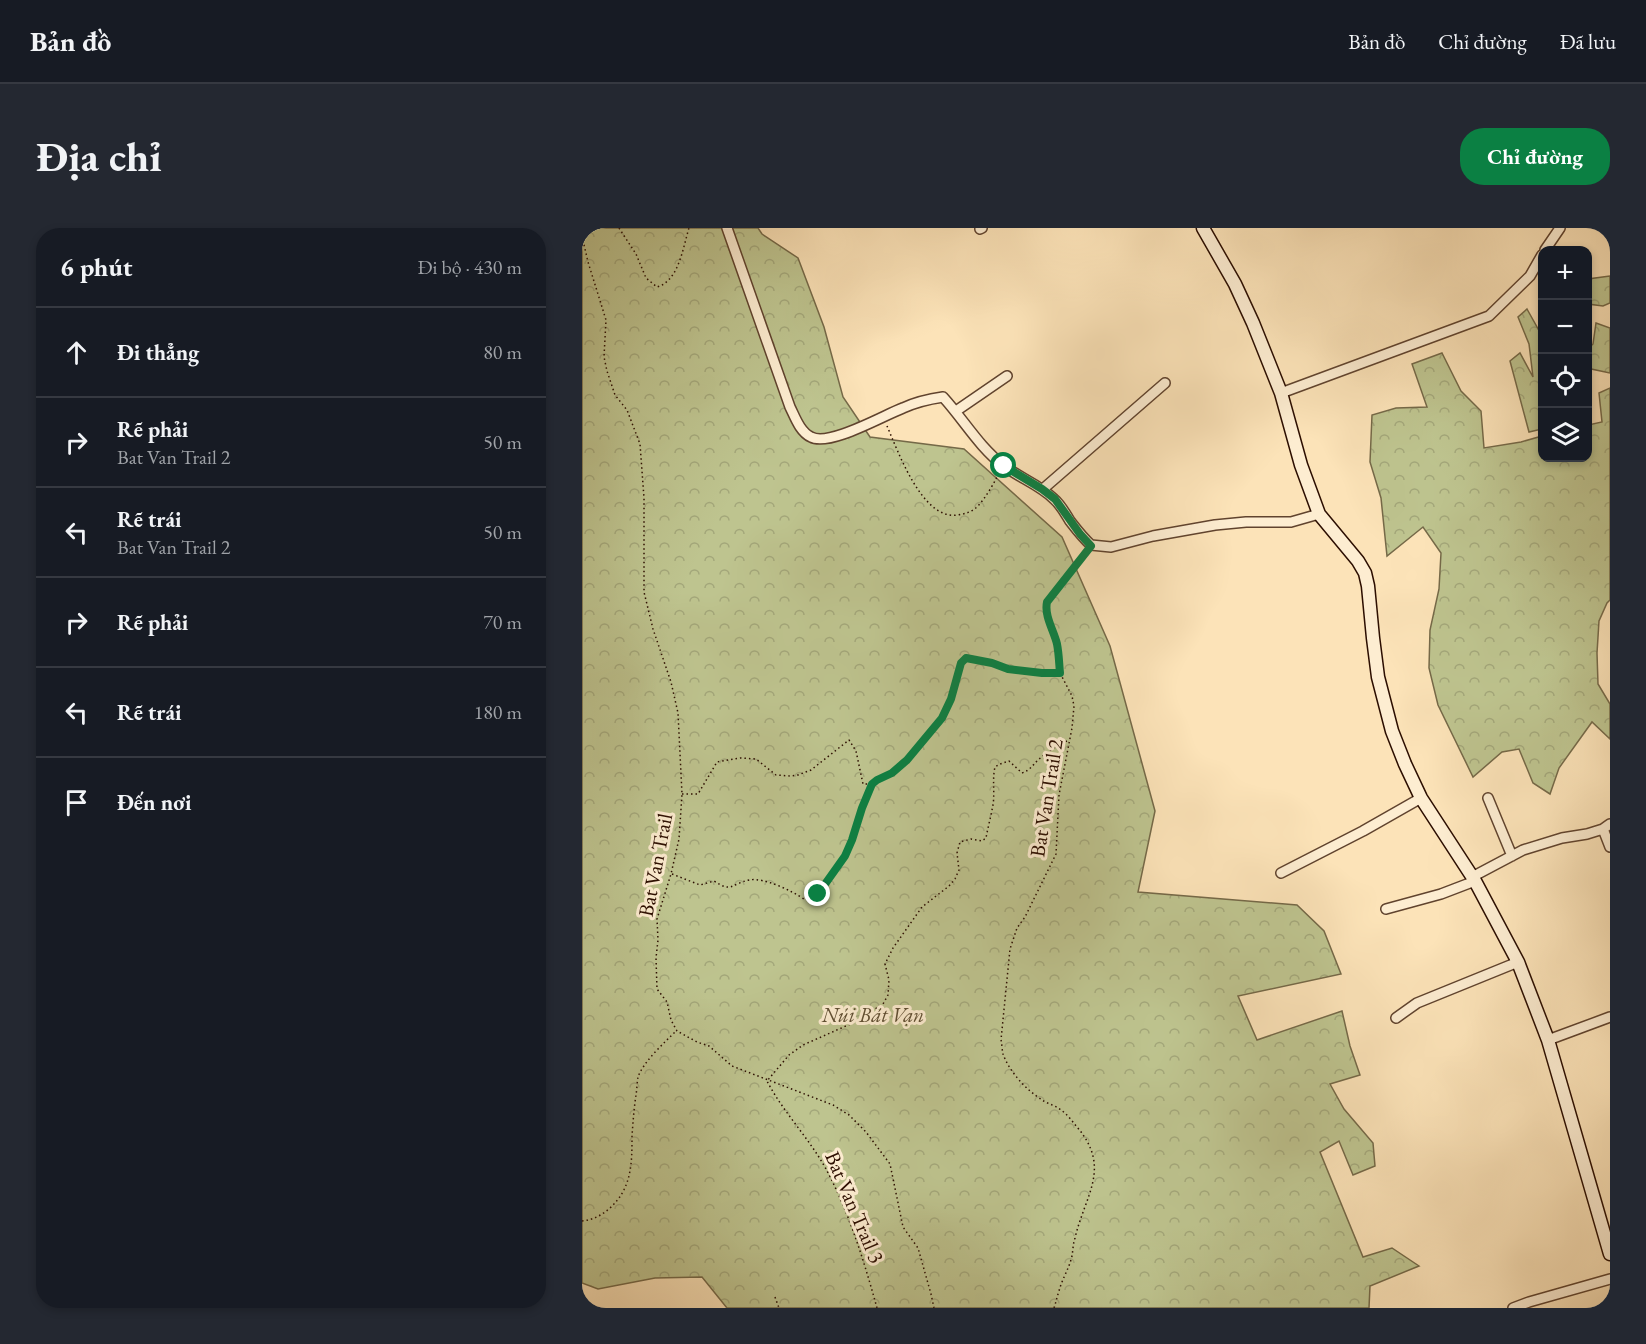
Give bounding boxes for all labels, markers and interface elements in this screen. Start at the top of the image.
text: Bản đồ [30,23,111,59]
text: Bản đồ [1348,28,1405,55]
text: Chỉ đường [1438,28,1527,55]
text: Đã lưu [1560,28,1616,55]
button: Chỉ đường [1460,128,1610,185]
text: Địa chỉ [36,129,162,184]
map controls [1538,246,1592,462]
button: + [1538,246,1592,300]
text: 6 phút [60,250,132,284]
text: Đi bộ · 430 m [417,254,522,280]
button: − [1538,300,1592,354]
icon: ahead [60,336,93,369]
text: Đi thẳng [117,338,199,367]
text: 80 m [483,339,522,365]
button: locate [1538,354,1592,408]
button: layers [1538,408,1592,462]
text: Rẽ phải [117,415,188,444]
icon: right [60,426,93,459]
text: 50 m [483,429,522,455]
text: Bat Van Trail 2 [117,444,230,470]
route start [990,452,1016,478]
text: Rẽ trái [117,505,182,534]
icon: left [60,516,93,549]
text: 50 m [483,519,522,545]
text: Bat Van Trail 2 [117,534,230,560]
icon: right [60,606,93,639]
text: Rẽ phải [117,608,188,637]
text: 70 m [483,609,522,635]
icon: left [60,696,93,729]
text: Rẽ trái [117,698,182,727]
text: 180 m [474,699,522,725]
street label: Bat Van Trail 2 [1023,737,1069,859]
icon: arrive [60,786,93,819]
text: Đến nơi [117,788,192,817]
street label: Bat Van Trail [632,811,678,919]
route end [804,880,830,906]
park label: Núi Bát Vạn [821,1001,924,1028]
street label: Bat Van Trail 3 [819,1147,891,1267]

